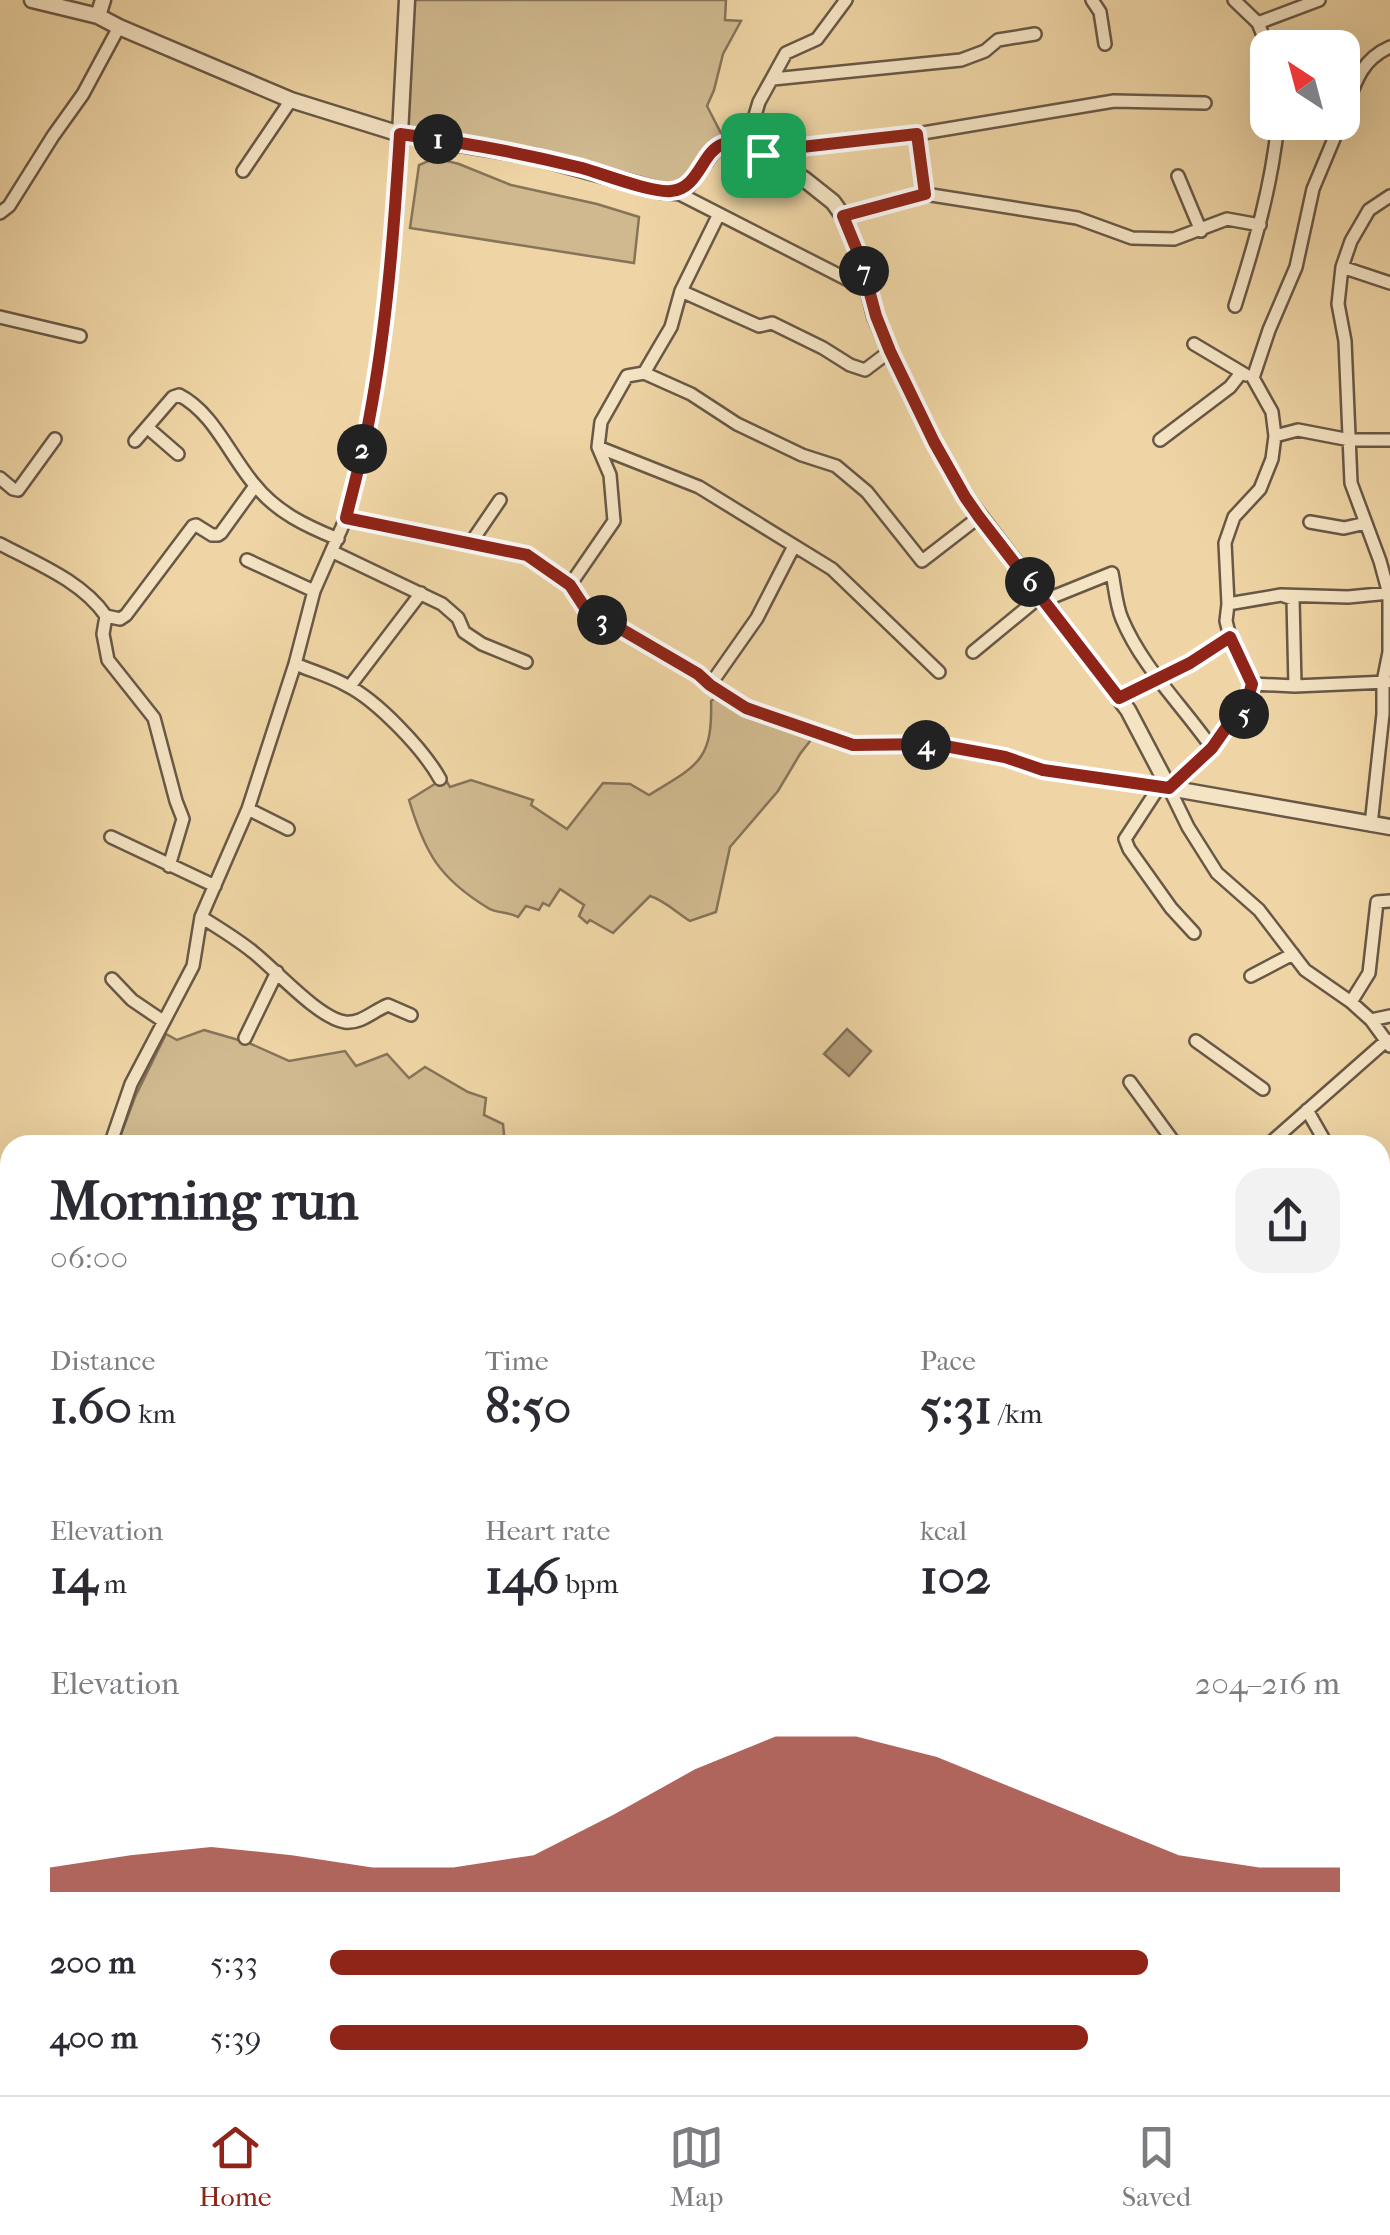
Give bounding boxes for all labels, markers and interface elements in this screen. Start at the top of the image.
north arrow [1250,30,1360,140]
map controls [1250,30,1360,140]
pin [721,113,806,198]
pin: 1 [413,114,463,164]
text: 1 [433,122,443,155]
icon: arrive [736,128,791,183]
pin: 7 [839,246,889,296]
text: 7 [857,254,871,287]
pin: 2 [337,424,387,474]
text: 2 [355,432,369,465]
pin: 6 [1005,557,1055,607]
text: 6 [1022,565,1038,598]
pin: 3 [577,595,627,645]
text: 3 [596,603,608,636]
pin: 5 [1219,689,1269,739]
text: 5 [1238,697,1250,730]
pin: 4 [901,720,951,770]
text: 4 [918,728,934,761]
button: share [1235,1168,1340,1273]
text: Morning run [50,1169,358,1233]
text: 06:00 [50,1239,128,1276]
text: Distance [50,1344,155,1377]
text: Time [485,1344,549,1377]
text: Pace [920,1344,976,1377]
text: 1.60 [50,1377,132,1436]
text: 8:50 [485,1377,571,1436]
text: 5:31 [920,1377,992,1436]
text: km [132,1397,176,1430]
text: /km [992,1397,1043,1430]
text: Elevation [50,1514,163,1547]
text: Heart rate [485,1514,610,1547]
text: kcal [920,1514,967,1547]
text: 14 [50,1547,97,1606]
text: 146 [485,1547,559,1606]
text: 102 [920,1547,991,1606]
text: m [97,1567,127,1600]
text: bpm [559,1567,618,1600]
text: Elevation [50,1665,179,1702]
text: 204–216 m [1195,1665,1340,1702]
text: 200 m [50,1944,135,1981]
text: 5:33 [210,1944,258,1981]
text: 400 m [50,2019,138,2056]
text: 5:39 [210,2019,261,2056]
tab: Home [199,2120,272,2213]
tab: Map [669,2120,724,2213]
tab: Saved [1122,2120,1191,2213]

